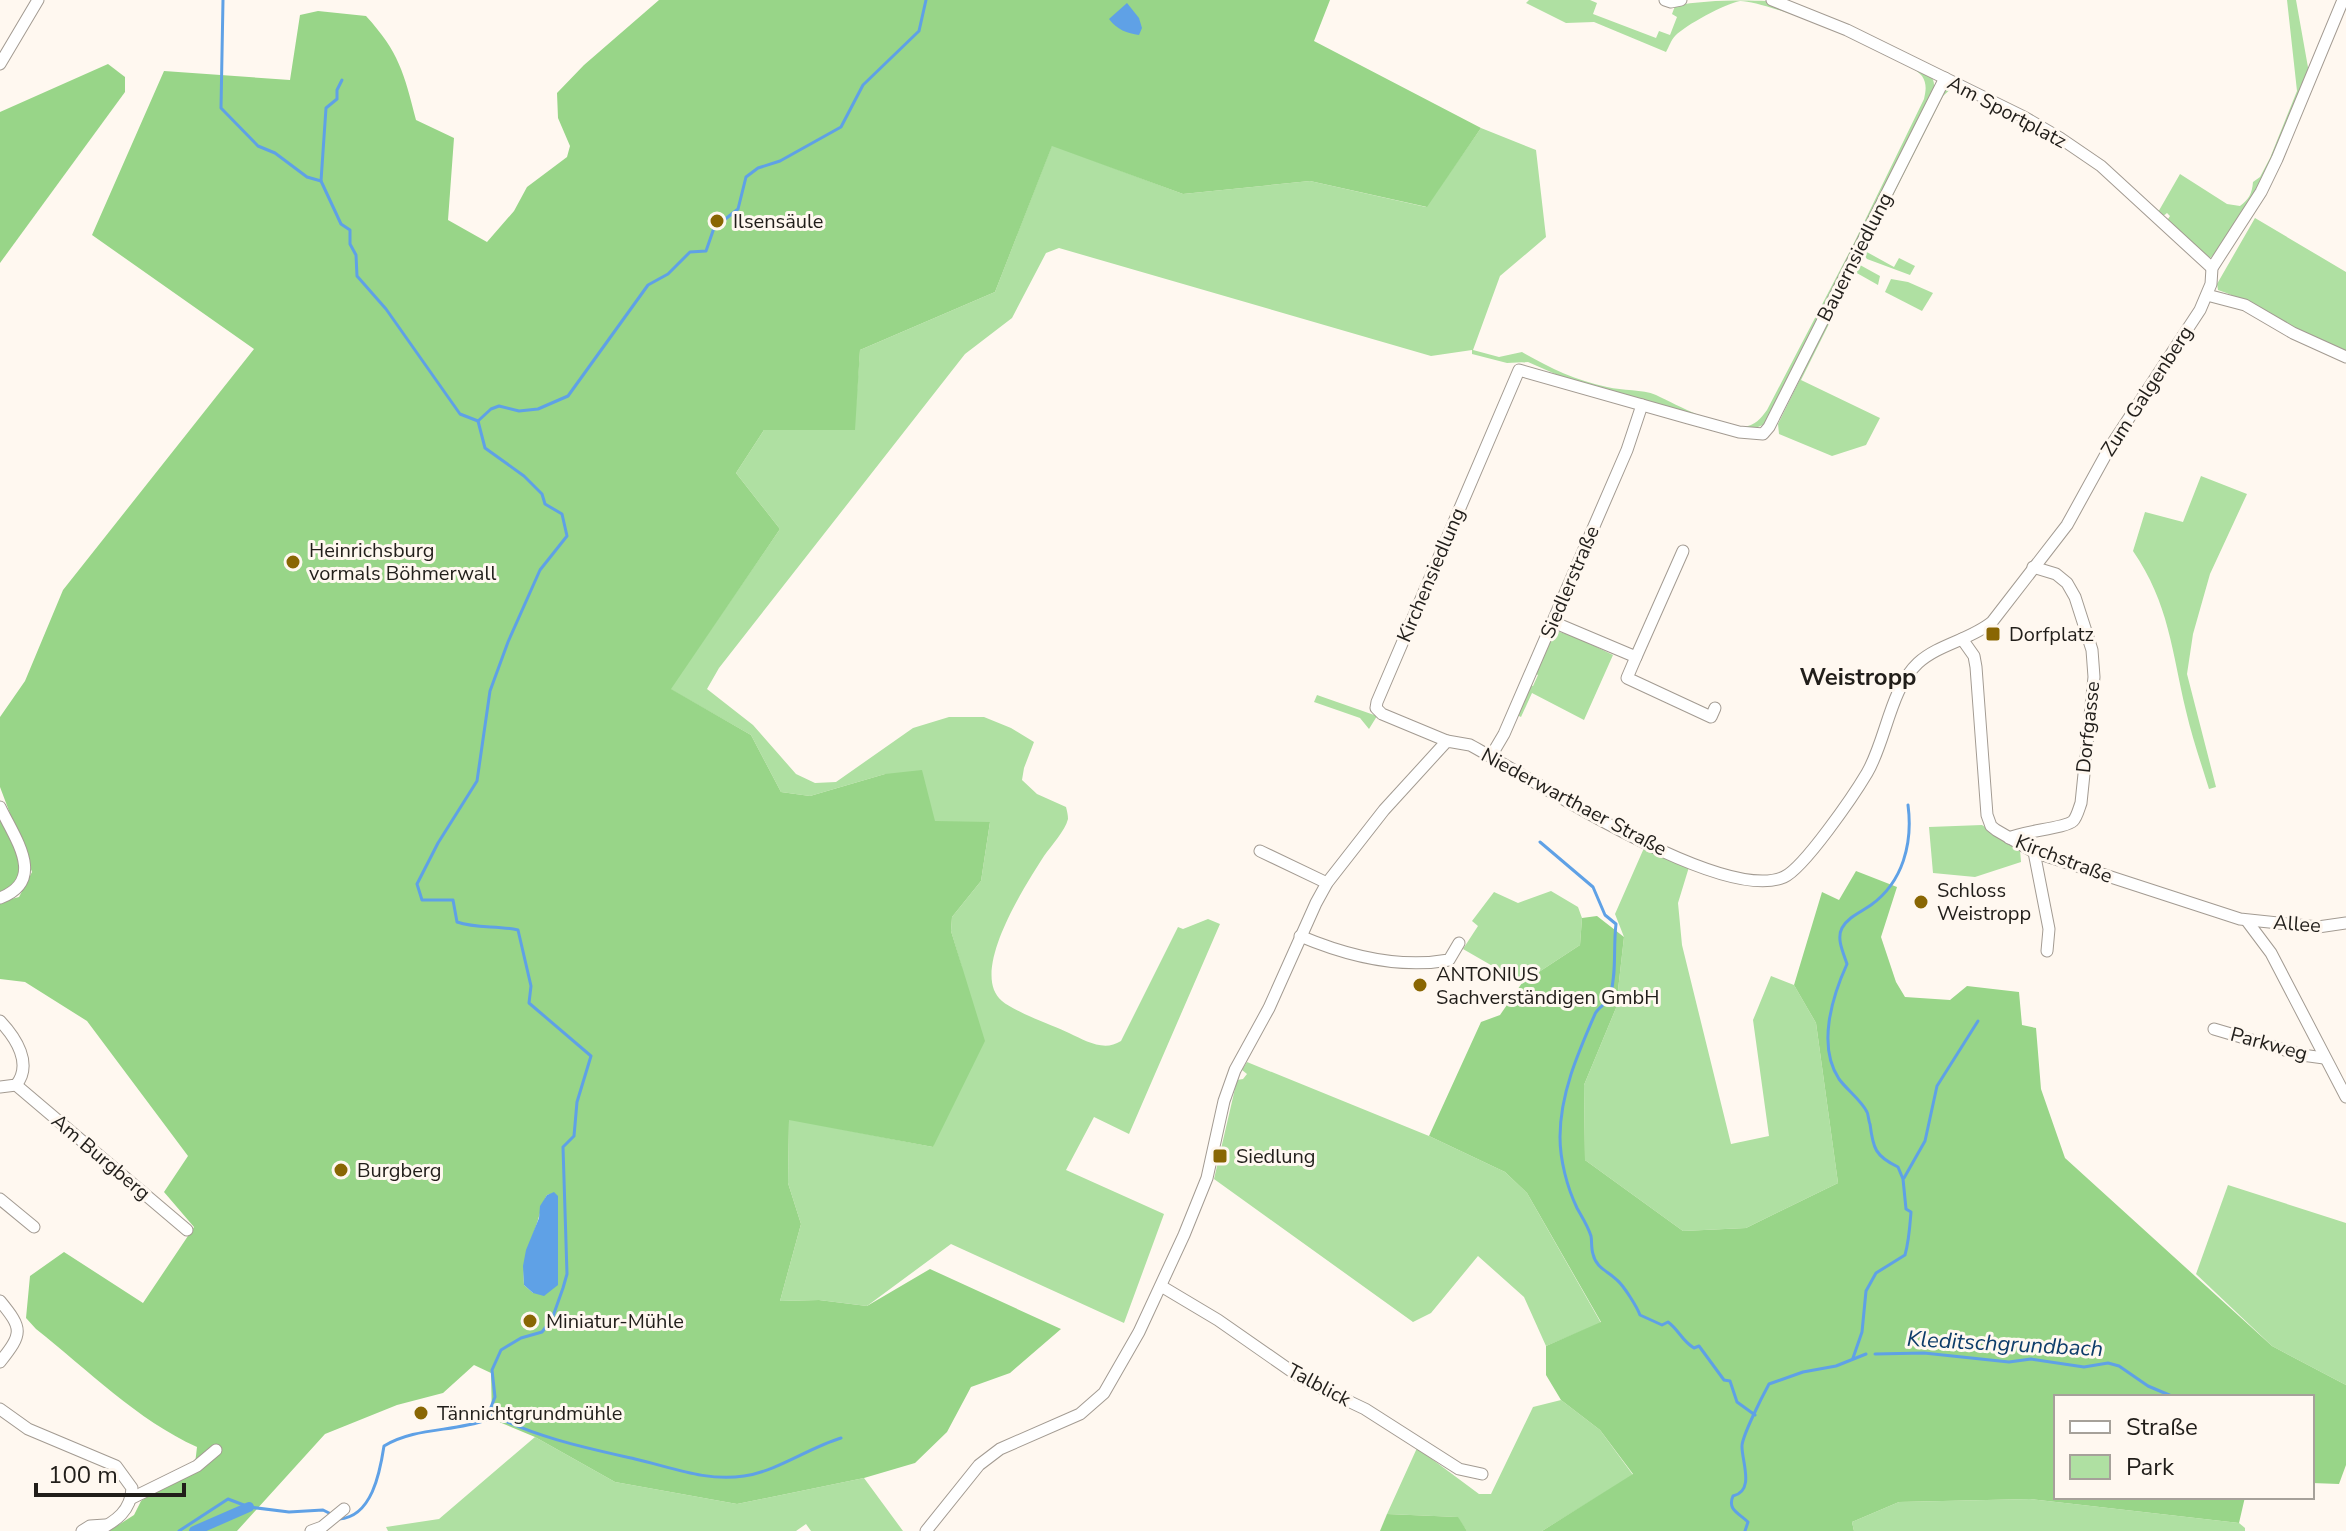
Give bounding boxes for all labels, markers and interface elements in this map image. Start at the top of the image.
street label: Am Sportplatz [1943,69,2071,155]
street label: Bauernsiedlung [1811,188,1899,326]
place label: Ilsensäule [733,208,823,235]
marker: Ilsensäule [708,212,726,230]
street label: Zum Galgenberg [2095,320,2199,462]
street label: Kirchensiedlung [1391,504,1471,646]
street label: Siedlerstraße [1534,522,1606,642]
place label: Heinrichsburg vormals Böhmerwall [309,537,496,587]
marker: Heinrichsburg vormals Böhmerwall [284,553,302,571]
place label: Dorfplatz [2009,621,2094,648]
marker: Dorfplatz [1984,625,2002,643]
district label: Weistropp [1800,661,1916,693]
street label: Dorfgasse [2070,680,2106,774]
street label: Niederwarthaer Straße [1476,742,1672,862]
street label: Kirchstraße [2012,828,2116,890]
place label: Schloss Weistropp [1937,877,2031,927]
marker: Schloss Weistropp [1912,893,1930,911]
street label: Allee [2272,909,2322,939]
place label: ANTONIUS Sachverständigen GmbH [1436,961,1659,1011]
marker: ANTONIUS Sachverständigen GmbH [1411,976,1429,994]
street label: Parkweg [2228,1021,2310,1067]
street label: Am Burgberg [46,1108,156,1206]
place label: Siedlung [1236,1143,1315,1170]
marker: Siedlung [1211,1147,1229,1165]
place label: Burgberg [357,1157,442,1184]
marker: Burgberg [332,1161,350,1179]
place label: Miniatur-Mühle [546,1308,684,1335]
marker: Miniatur-Mühle [521,1312,539,1330]
water label: Kleditschgrundbach [1906,1324,2104,1364]
street label: Talblick [1282,1357,1356,1413]
legend [2054,1395,2314,1499]
place label: Tännichtgrundmühle [437,1400,622,1427]
marker: Tännichtgrundmühle [412,1404,430,1422]
text: Straße [2126,1411,2198,1443]
scale bar [36,1447,184,1497]
text: Park [2126,1451,2175,1483]
text: 100 m [48,1459,118,1491]

